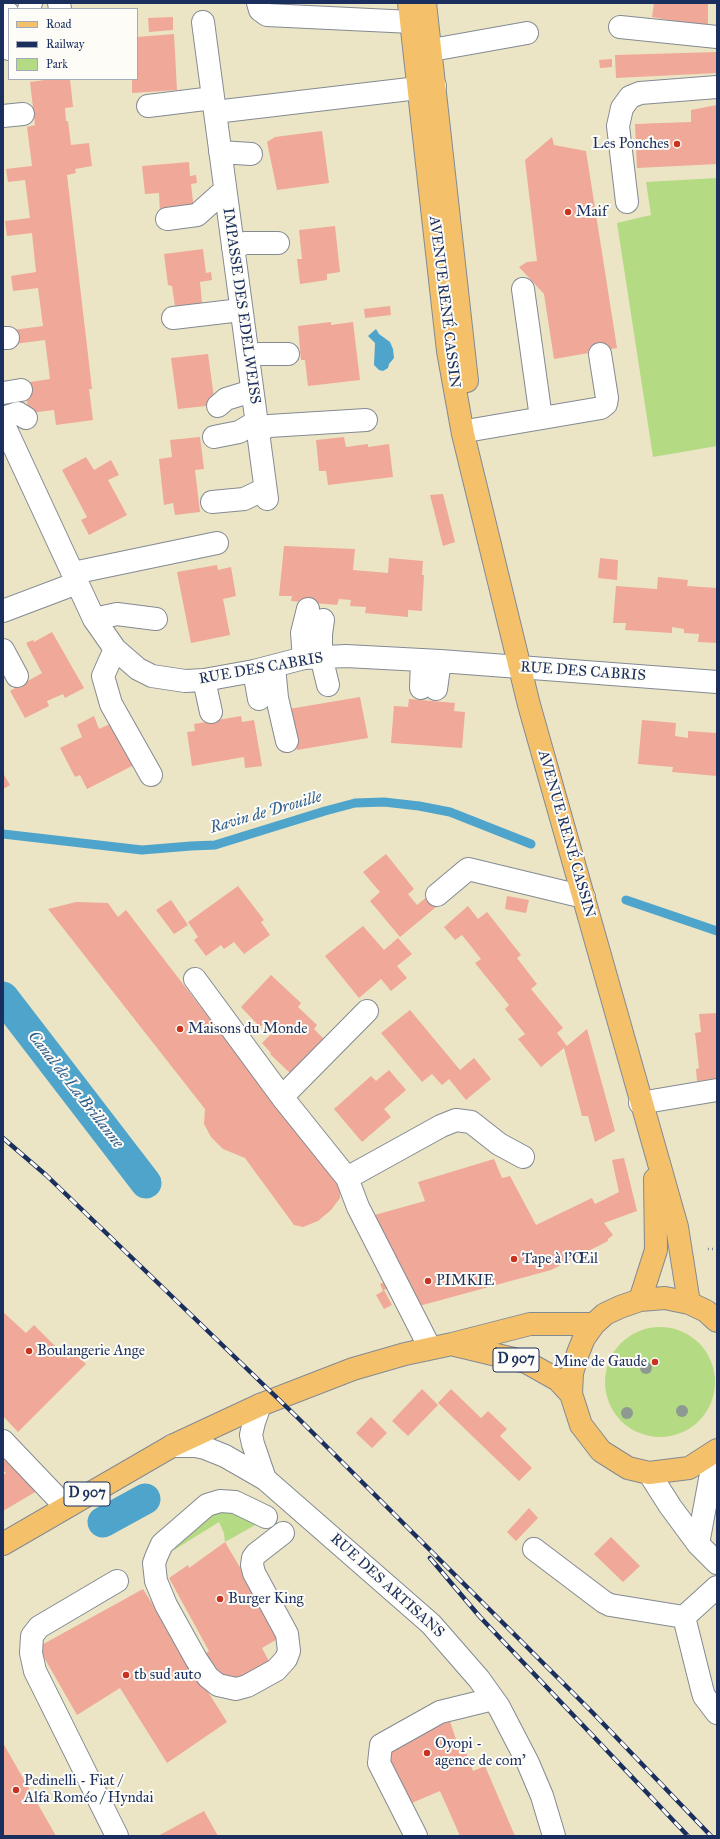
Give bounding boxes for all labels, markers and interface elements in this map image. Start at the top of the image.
legend [8,8,138,80]
text: Road [46,17,72,31]
text: Railway [46,37,84,51]
text: Park [46,57,68,71]
place label: Les Ponches [593,135,669,153]
marker: Les Ponches [672,139,682,149]
place label: Maif [576,203,607,221]
street label: IMPASSE DES EDELWEISS [218,207,264,405]
marker: Maif [563,207,573,217]
street label: AVENUE RENÉ CASSIN [425,215,463,389]
street label: RUE DES CABRIS [197,649,325,689]
street label: RUE DES CABRIS [520,659,646,685]
street label: AVENUE RENÉ CASSIN [533,748,599,920]
water label: Ravin de Drouille [208,788,324,838]
place label: Maisons du Monde [188,1020,307,1038]
marker: Maisons du Monde [175,1024,185,1034]
water label: Canal de La Brillanne [23,1028,127,1152]
place label: Tape à l'Œil [522,1250,598,1268]
marker: Tape à l'Œil [509,1254,519,1264]
place label: PIMKIE [436,1272,494,1290]
marker: PIMKIE [423,1276,433,1286]
place label: Boulangerie Ange [37,1342,145,1360]
marker: Boulangerie Ange [24,1346,34,1356]
road number: D 907 [493,1348,539,1372]
place label: Mine de Gaude [554,1353,647,1371]
marker: Mine de Gaude [650,1357,660,1367]
road number: D 907 [64,1482,110,1506]
street label: RUE DES ARTISANS [326,1530,448,1642]
place label: Burger King [228,1590,304,1608]
marker: Burger King [215,1594,225,1604]
place label: tb sud auto [134,1666,201,1684]
marker: tb sud auto [121,1670,131,1680]
place label: Oyopi - agence de com' [435,1735,526,1770]
marker: Oyopi - agence de com' [422,1748,432,1758]
place label: Pedinelli - Fiat / Alfa Roméo / Hyndai [24,1772,154,1807]
marker: Pedinelli - Fiat / Alfa Roméo / Hyndai [11,1785,21,1795]

